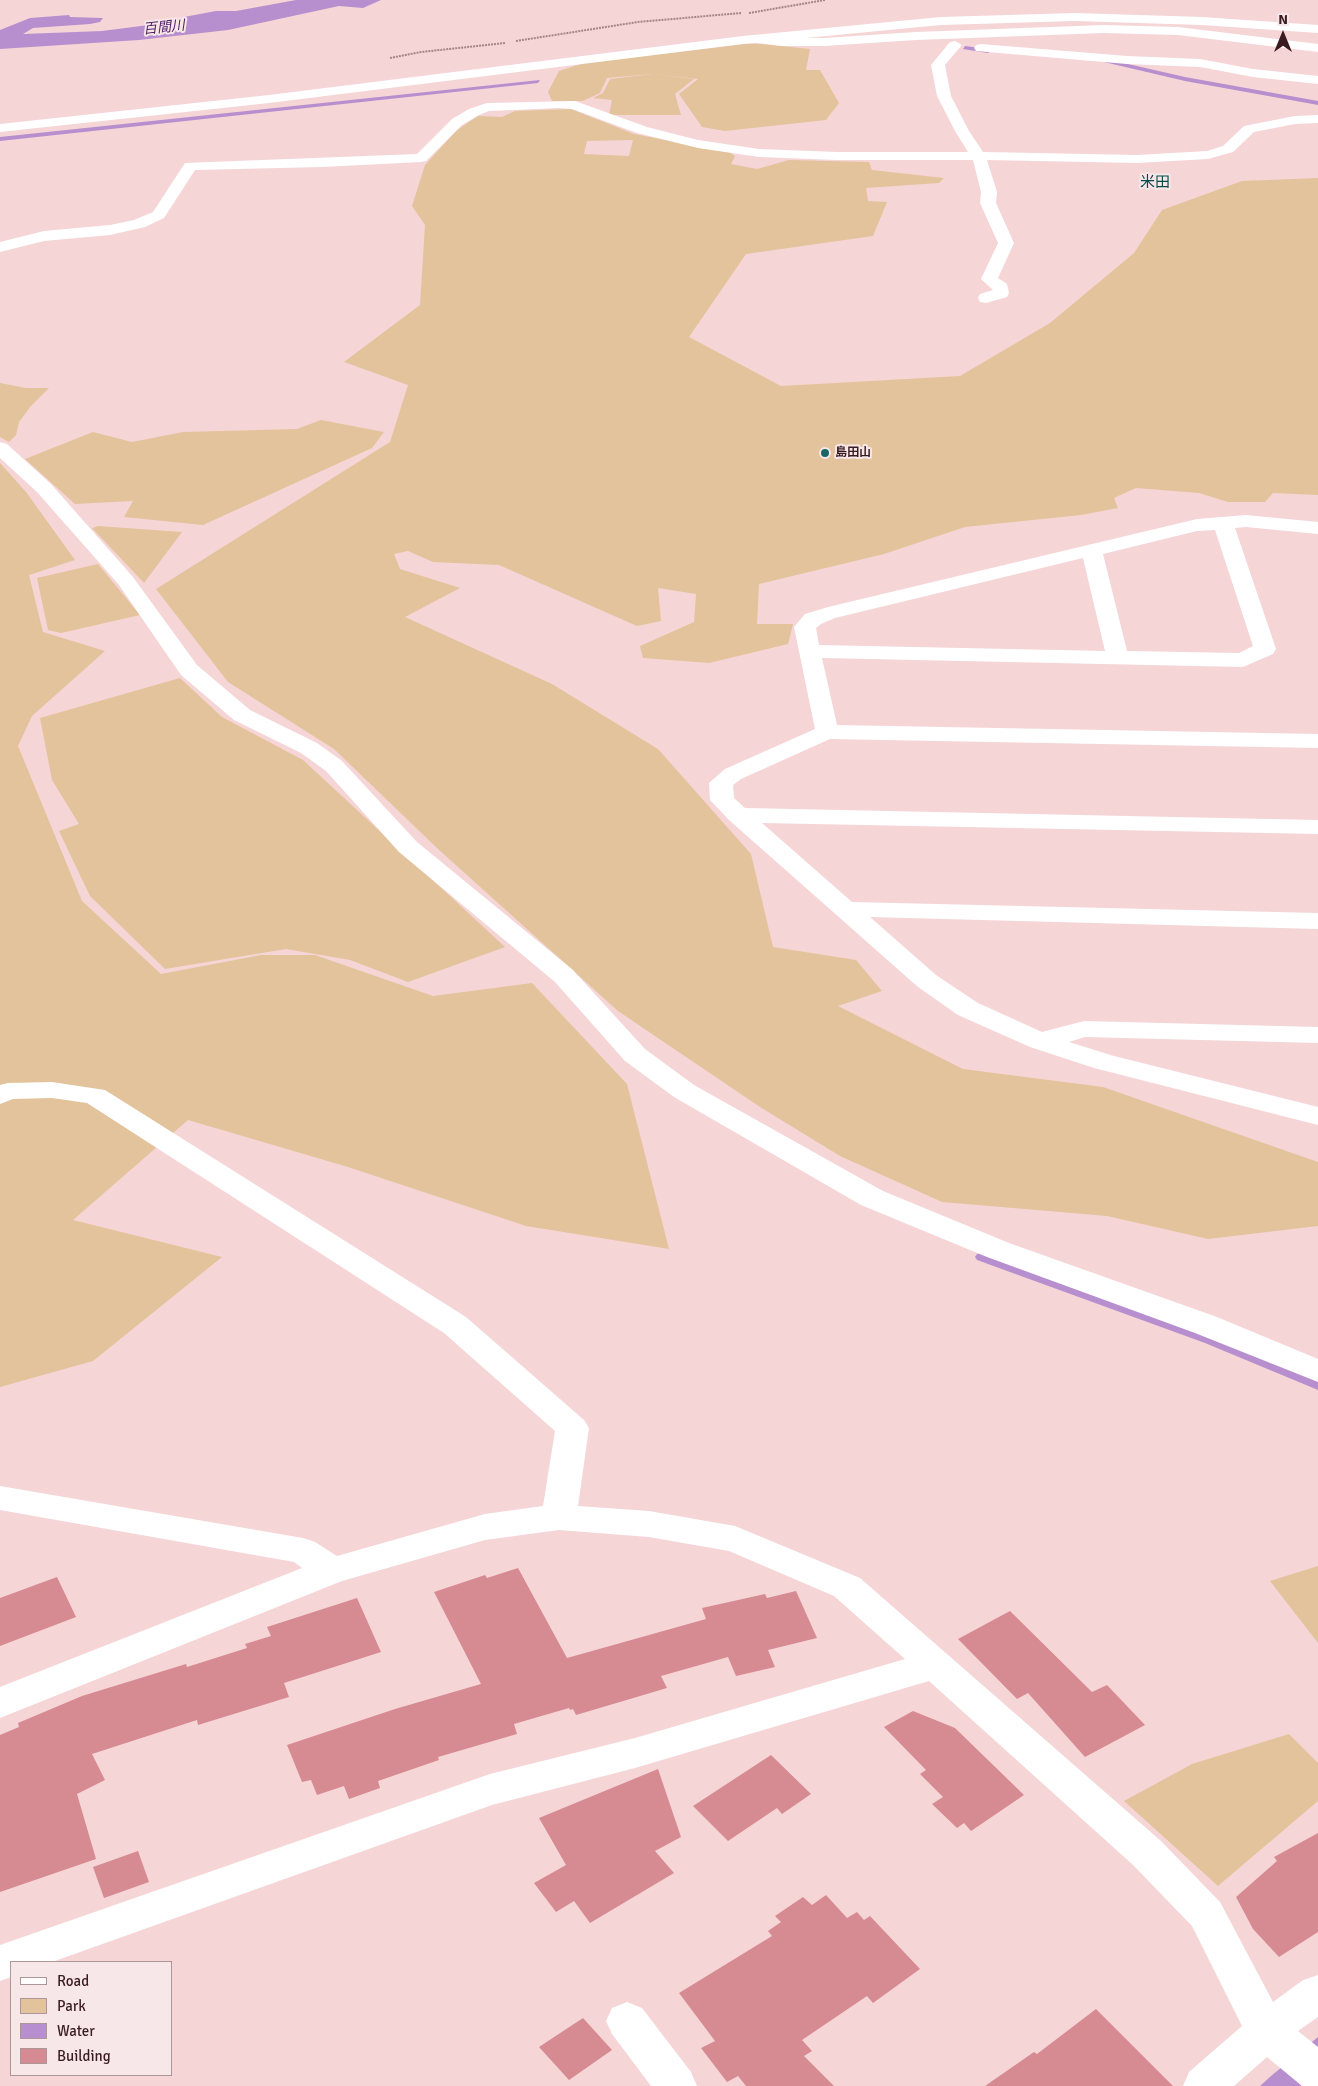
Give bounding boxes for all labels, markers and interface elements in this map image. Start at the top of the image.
north arrow [1258,10,1308,60]
text: N [1278,11,1288,28]
water label: 百間川 [142,17,186,39]
district label: 米田 [1140,174,1170,192]
place label: 島田山 [835,446,871,460]
marker: 島田山 [819,447,831,459]
legend [10,1961,172,2076]
text: Road [57,1972,89,1990]
text: Park [57,1997,86,2015]
text: Water [57,2022,95,2040]
text: Building [57,2047,111,2065]

